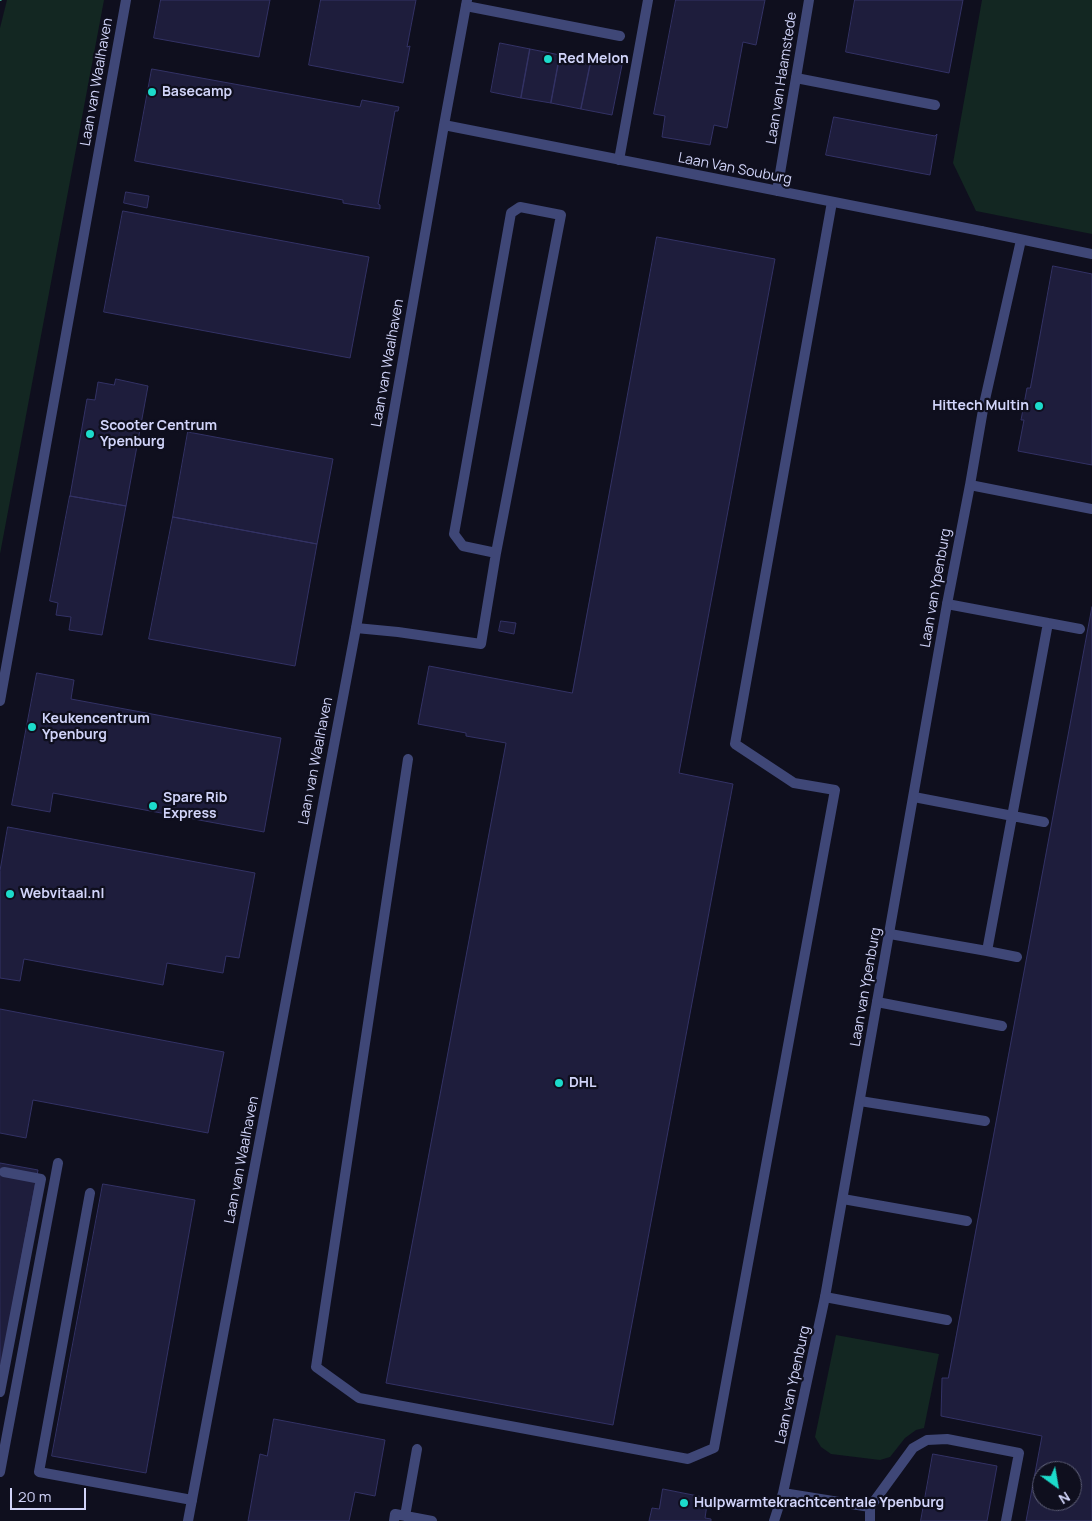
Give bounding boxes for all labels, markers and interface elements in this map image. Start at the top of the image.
street label: Laan van Haamstede [763,11,801,145]
street label: Laan van Waalhaven [77,17,117,147]
place label: Red Melon [558,51,629,67]
marker: Red Melon [542,53,554,65]
place label: Basecamp [162,84,232,100]
marker: Basecamp [146,86,158,98]
street label: Laan Van Souburg [677,150,793,188]
street label: Laan van Waalhaven [368,298,408,428]
place label: Hittech Multin [932,398,1029,414]
marker: Hittech Multin [1033,400,1045,412]
place label: Scooter Centrum Ypenburg [100,418,217,451]
marker: Scooter Centrum Ypenburg [84,428,96,440]
street label: Laan van Ypenburg [917,527,955,649]
street label: Laan van Waalhaven [295,696,337,826]
place label: Keukencentrum Ypenburg [42,711,150,744]
marker: Keukencentrum Ypenburg [26,721,38,733]
place label: Spare Rib Express [163,790,227,822]
marker: Spare Rib Express [147,800,159,812]
place label: Webvitaal.nl [20,886,104,902]
marker: Webvitaal.nl [4,888,16,900]
street label: Laan van Ypenburg [847,926,885,1048]
place label: DHL [569,1075,596,1091]
marker: DHL [553,1077,565,1089]
street label: Laan van Waalhaven [221,1095,263,1225]
street label: Laan van Ypenburg [772,1324,814,1446]
north arrow [1032,1461,1082,1511]
scale bar [12,1478,89,1510]
text: 20 m [18,1486,51,1507]
text: N [1055,1488,1074,1509]
place label: Hulpwarmtekrachtcentrale Ypenburg [694,1495,944,1511]
marker: Hulpwarmtekrachtcentrale Ypenburg [678,1497,690,1509]

